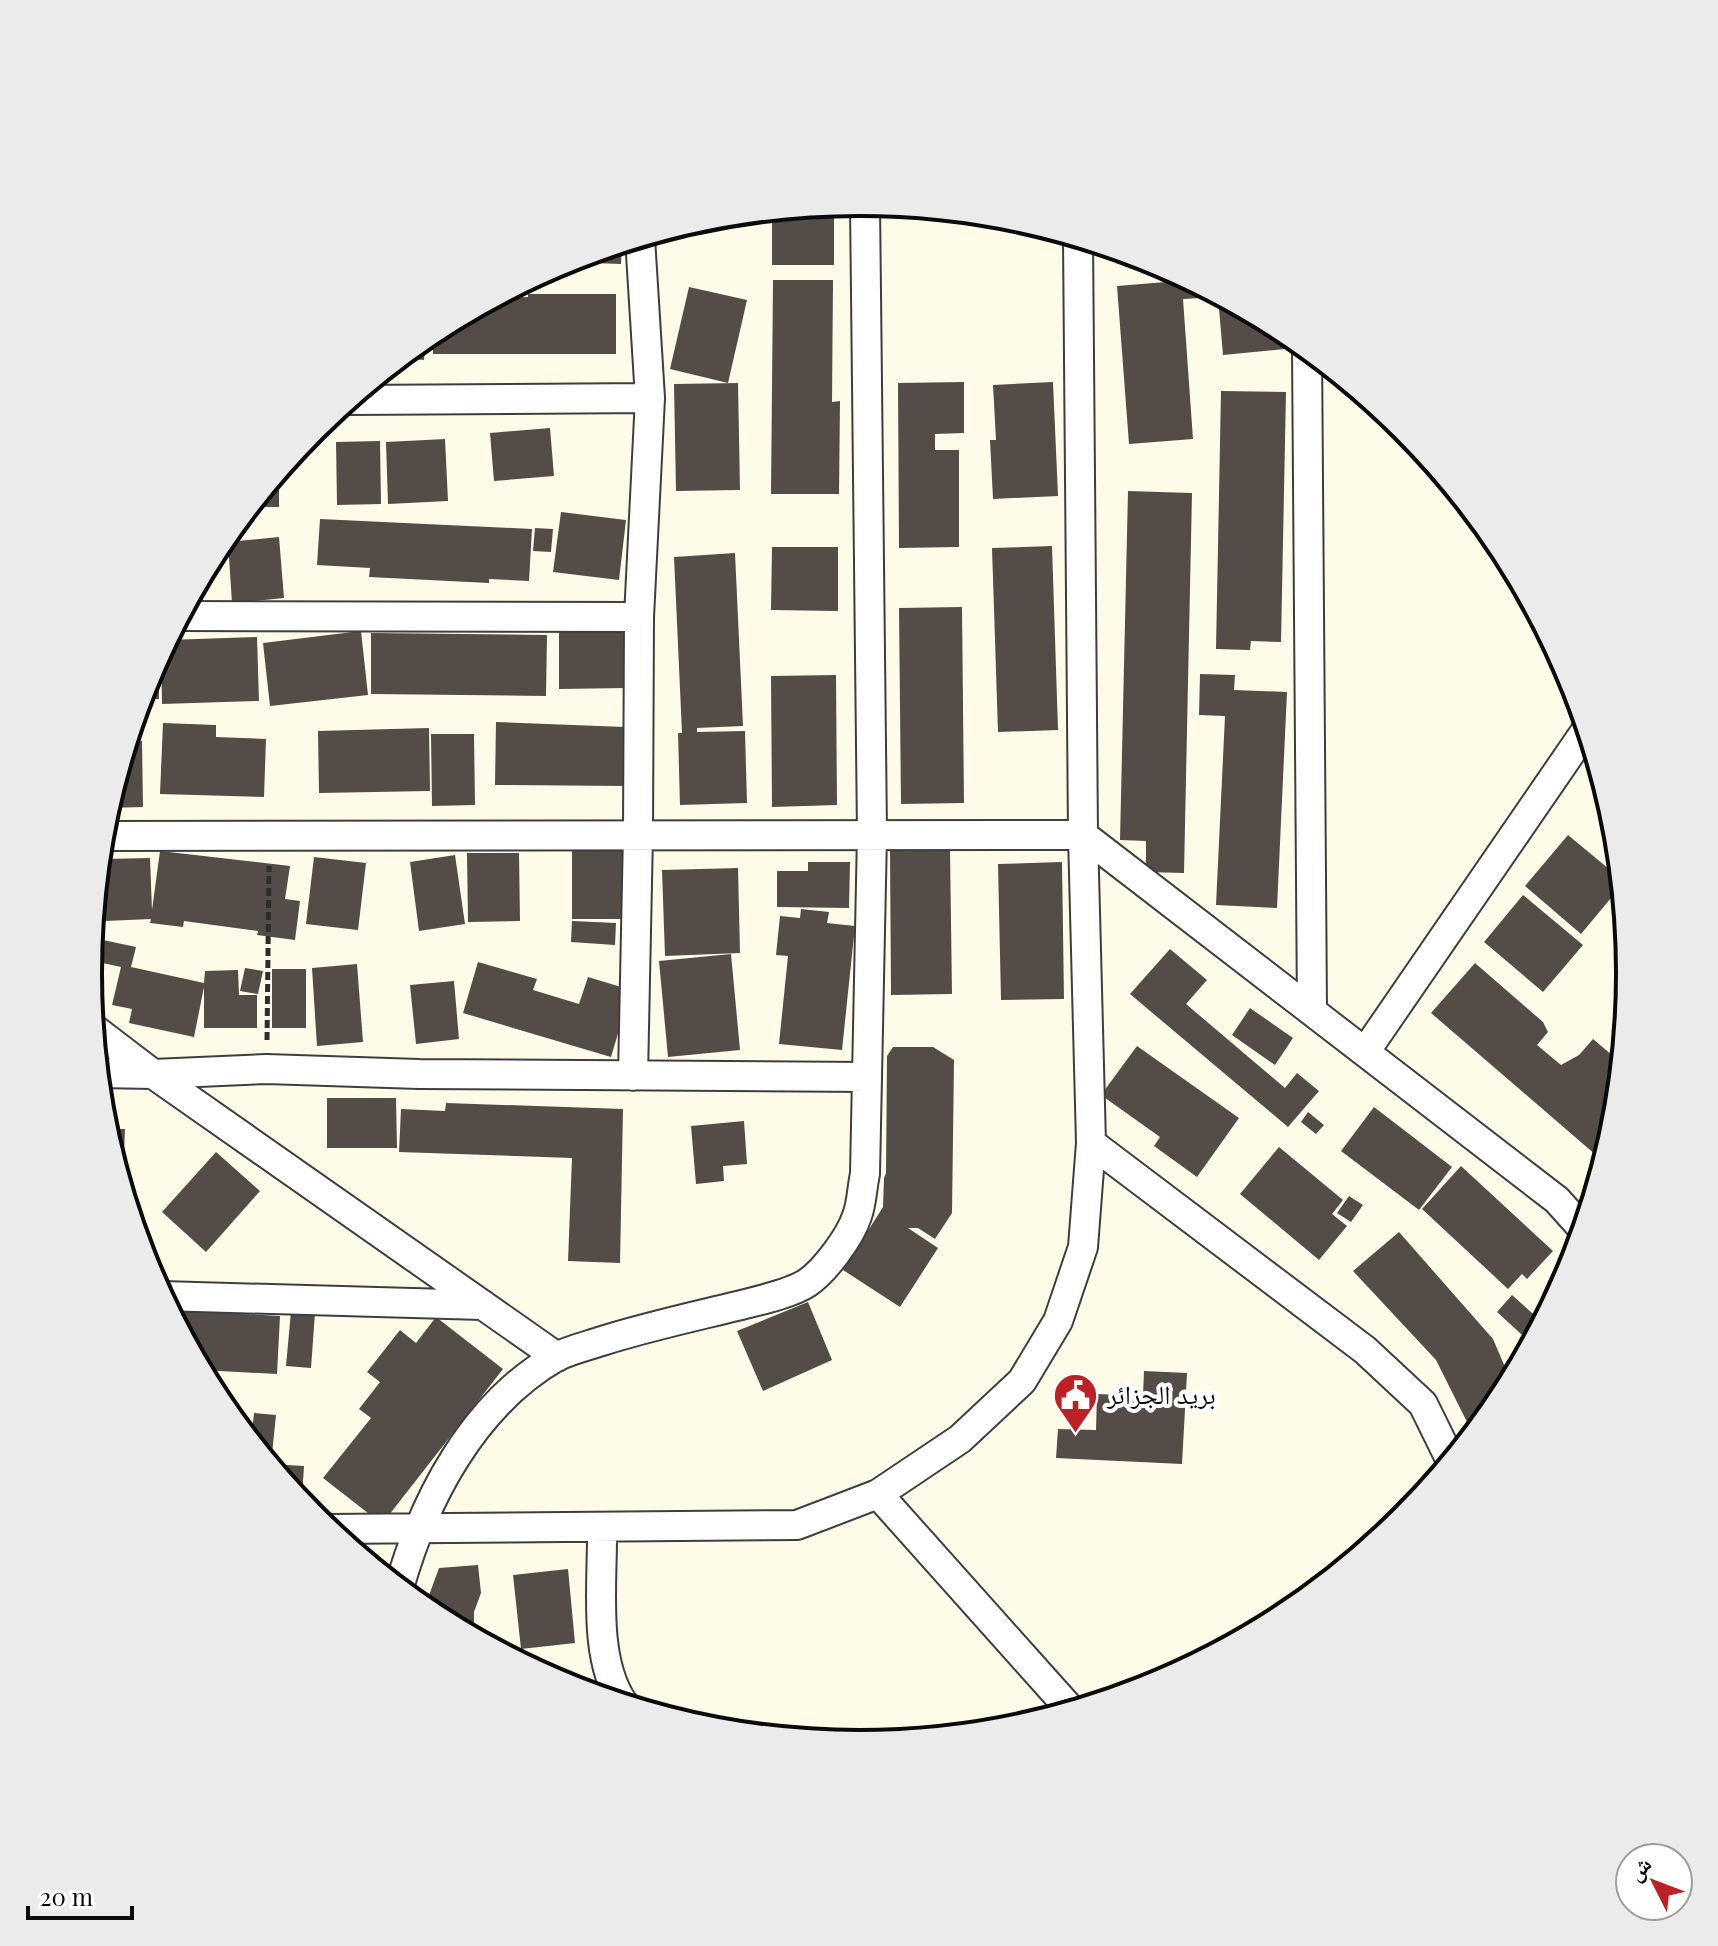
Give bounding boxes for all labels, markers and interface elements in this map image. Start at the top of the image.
public building icon: بريد الجزائر [1052,1371,1100,1434]
place label: بريد الجزائر [1106,1376,1216,1411]
north arrow [1614,1842,1694,1922]
text: ش [1619,1849,1657,1887]
scale bar [28,1870,132,1920]
text: 20 m [40,1880,93,1912]

